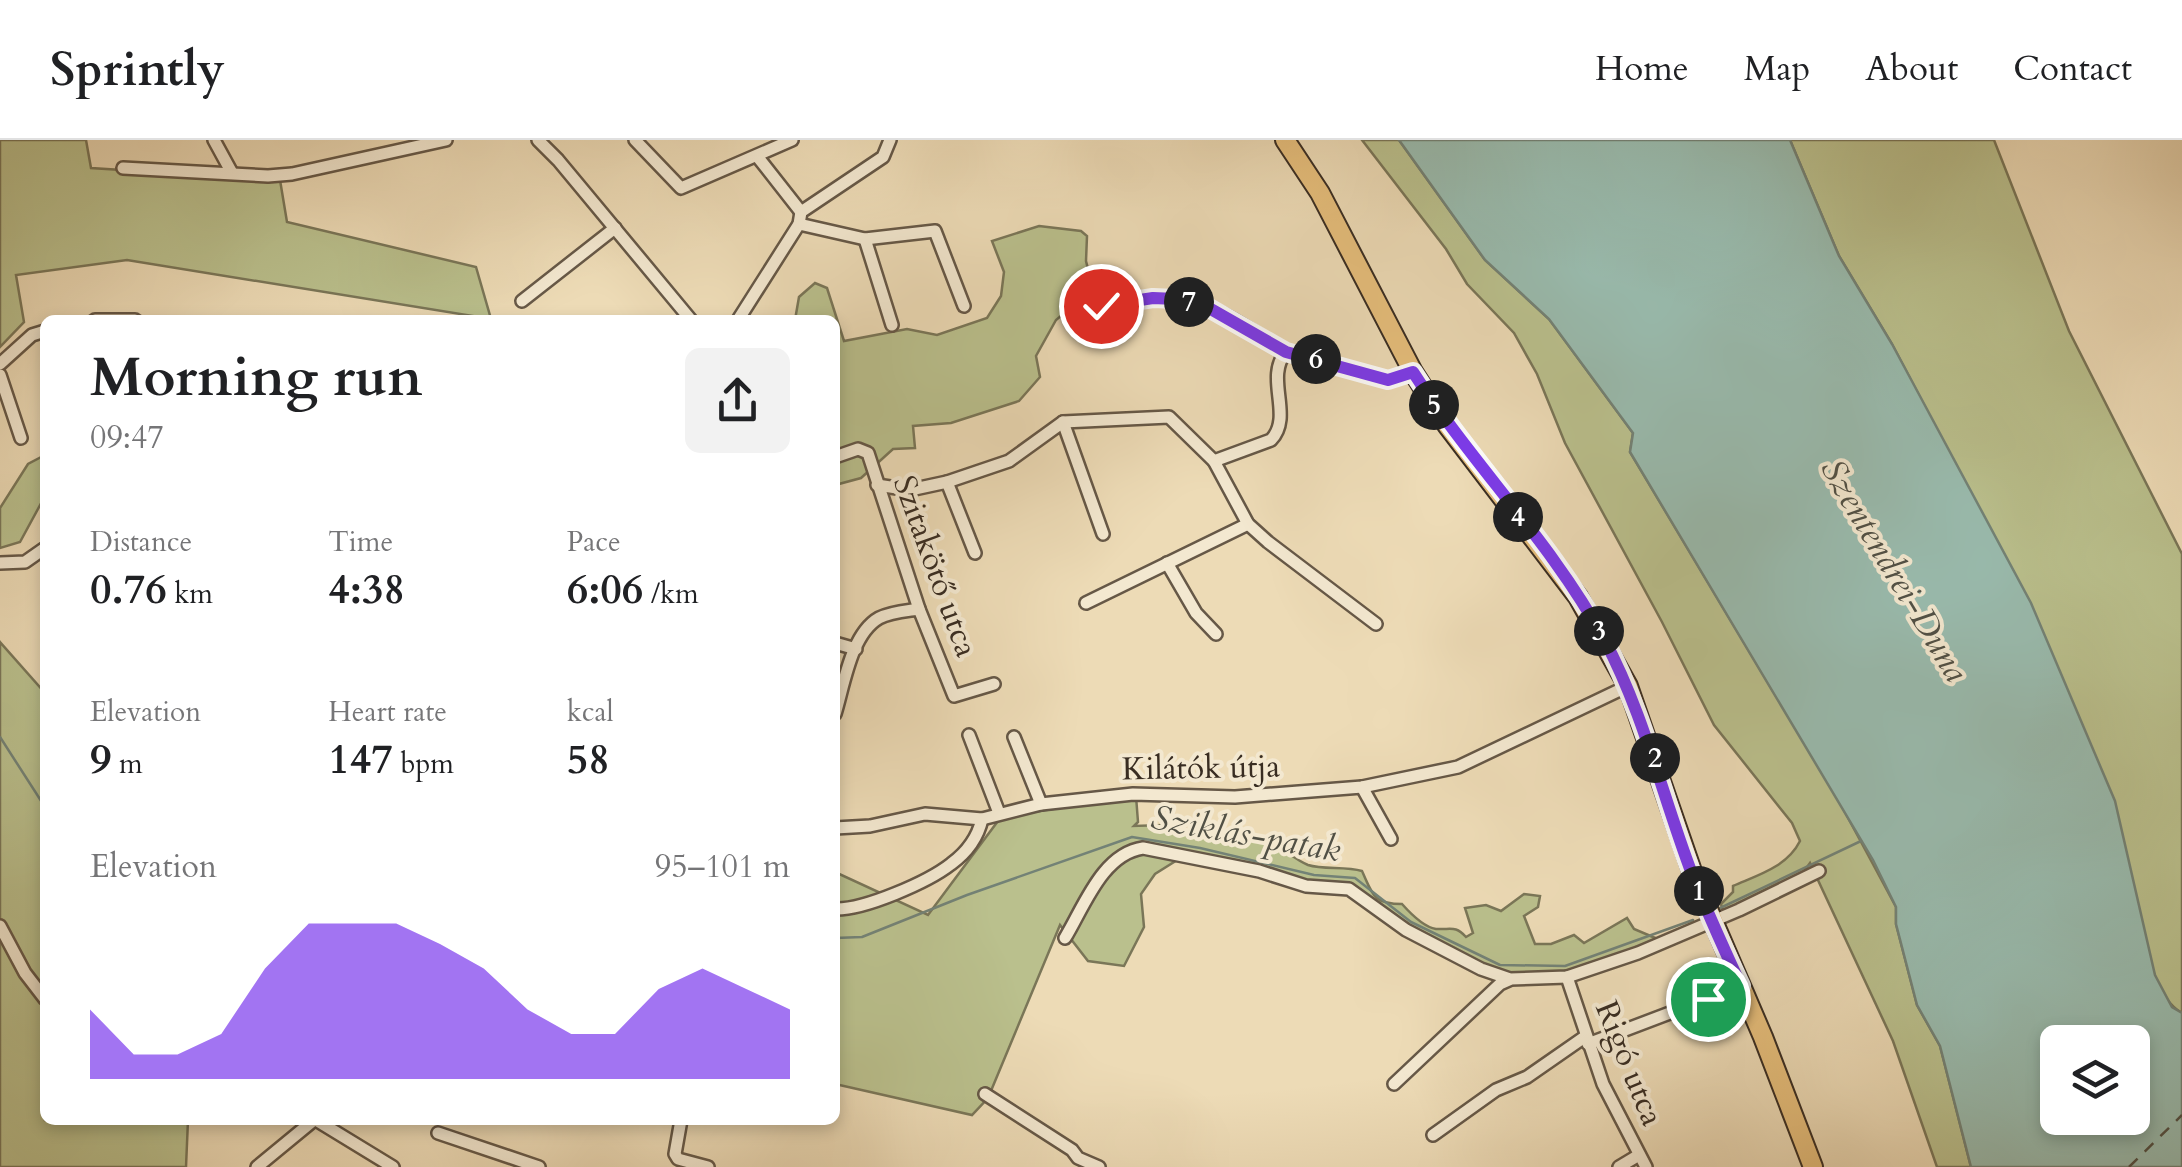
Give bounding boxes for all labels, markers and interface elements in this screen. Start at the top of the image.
text: Sprintly [50,37,225,102]
text: Home [1595,45,1689,93]
text: Map [1744,45,1810,93]
text: About [1865,45,1958,93]
text: Contact [2013,45,2132,93]
pin [1059,264,1144,349]
pin: 7 [1164,277,1214,327]
icon: check [1074,279,1129,334]
text: 7 [1182,283,1196,321]
pin: 6 [1291,334,1341,384]
text: 6 [1309,340,1323,378]
text: Morning run [90,341,423,415]
button: share [685,348,790,453]
pin: 5 [1409,380,1459,430]
text: 5 [1427,386,1441,424]
text: 09:47 [90,416,164,460]
water label: Szentendrei-Duna [1808,450,1980,691]
street label: Szitakötő utca [882,470,988,663]
pin: 4 [1493,492,1543,542]
text: 4 [1511,498,1525,536]
text: Distance [90,523,192,561]
text: Time [328,523,393,561]
text: Pace [567,523,621,561]
text: 0.76 [90,561,167,618]
text: 4:38 [328,561,405,618]
text: 6:06 [567,561,643,618]
text: km [167,575,213,613]
text: /km [643,575,699,613]
pin: 3 [1574,606,1624,656]
text: 3 [1592,612,1606,650]
text: Elevation [90,693,201,731]
text: Heart rate [328,693,447,731]
text: kcal [567,693,614,731]
text: 9 [90,731,112,788]
text: 147 [328,731,393,788]
text: 58 [567,731,610,788]
pin: 2 [1630,733,1680,783]
text: 2 [1648,739,1662,777]
text: m [112,745,143,783]
text: bpm [393,745,454,783]
street label: Kilátók útja [1121,745,1281,791]
water label: Sziklás-patak [1147,794,1345,874]
text: Elevation [90,845,217,889]
text: 95–101 m [655,845,790,889]
pin: 1 [1674,866,1724,916]
text: 1 [1692,872,1706,910]
pin [1666,957,1751,1042]
icon: arrive [1681,972,1736,1027]
street label: Rigó utca [1584,994,1674,1133]
map controls [2040,1025,2150,1135]
button: layers [2040,1025,2150,1135]

